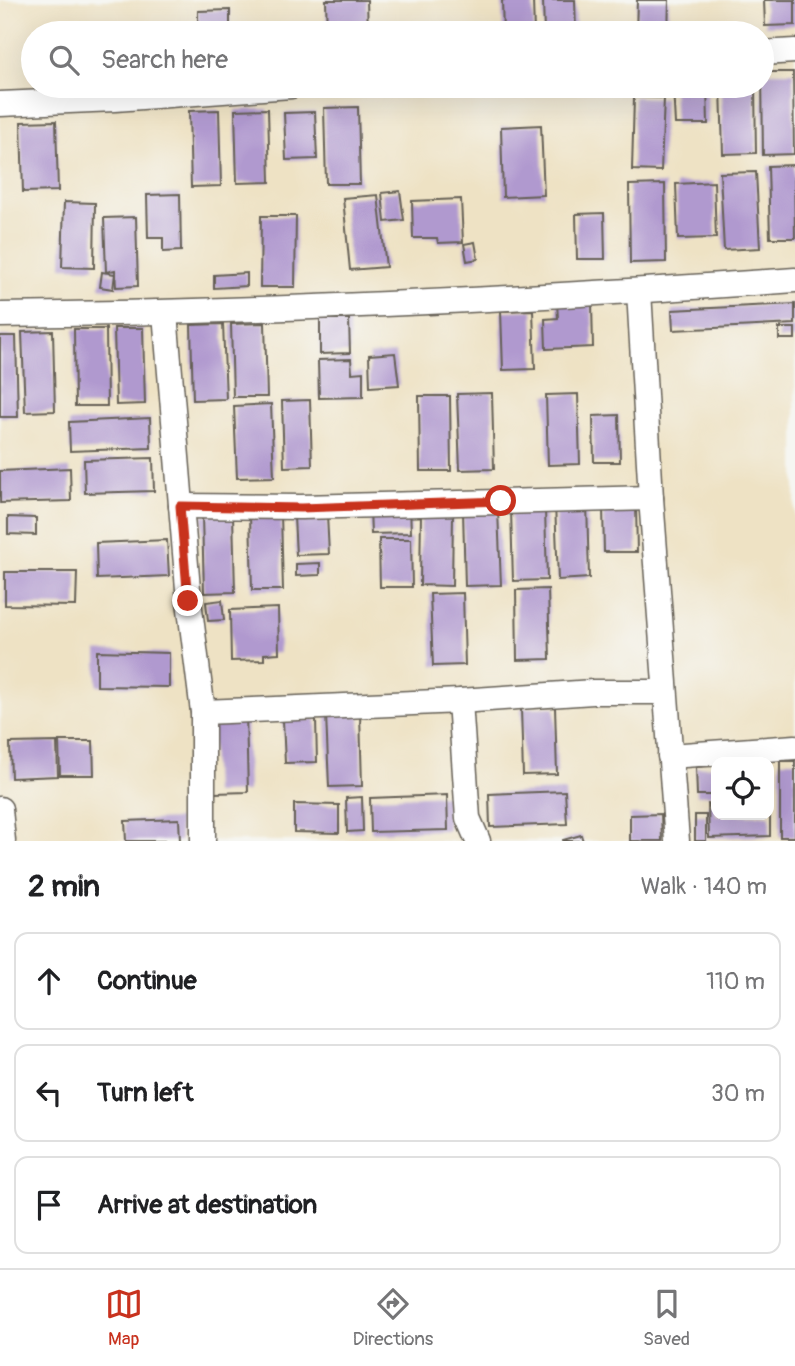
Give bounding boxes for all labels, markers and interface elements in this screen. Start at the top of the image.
search box [21,21,774,98]
icon: search [45,41,83,79]
text: Search here [101,44,228,76]
route start [485,485,516,516]
route end [172,585,203,616]
map controls [711,757,774,820]
button: locate [711,757,774,820]
text: 2 min [28,868,100,905]
text: Walk · 140 m [641,872,767,901]
icon: ahead [30,962,68,1000]
text: Continue [97,965,197,997]
text: 110 m [706,967,765,996]
icon: left [30,1074,68,1112]
text: Turn left [97,1077,193,1109]
text: 30 m [711,1079,765,1108]
icon: arrive [30,1186,68,1224]
text: Arrive at destination [97,1189,317,1221]
tab: Map [105,1285,143,1351]
tab: Directions [353,1285,433,1351]
tab: Saved [643,1285,690,1351]

